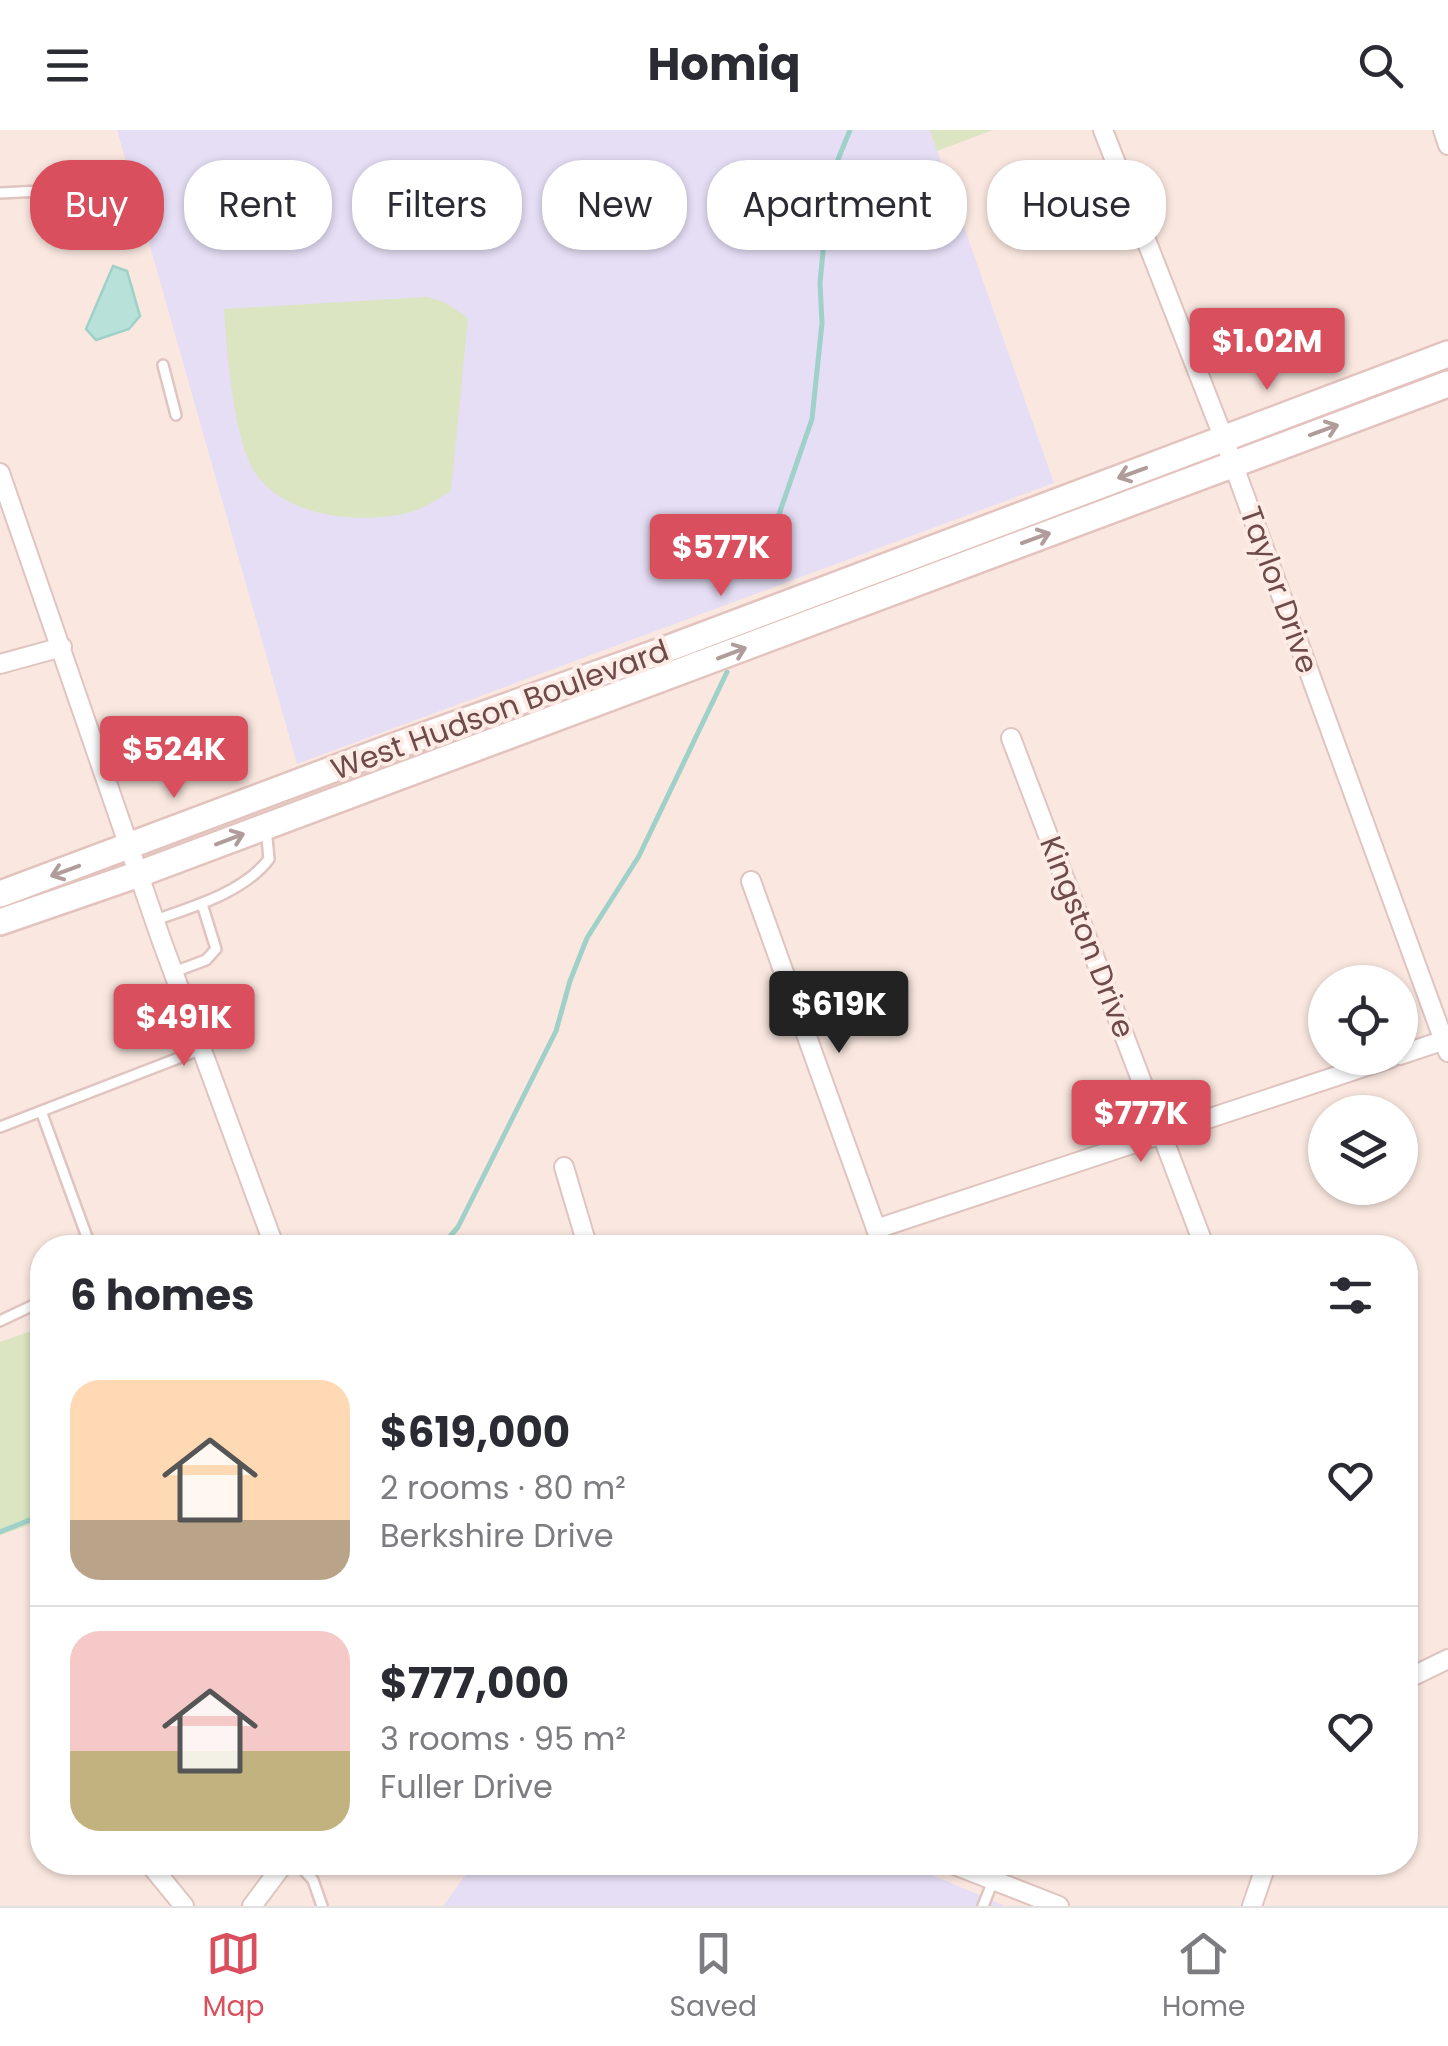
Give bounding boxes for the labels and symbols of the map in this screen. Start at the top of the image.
pin: $1.02M [1186,308,1348,393]
one-way arrow [1308,420,1339,438]
one-way arrow [1118,465,1149,483]
street label: Taylor Drive [1229,501,1329,679]
pin: $577K [651,514,791,599]
one-way arrow [1019,528,1050,546]
street label: West Hudson Boulevard [325,628,675,791]
one-way arrow [715,643,746,661]
pin: $524K [104,716,244,801]
one-way arrow [214,828,245,846]
street label: Kingston Drive [1029,830,1146,1044]
one-way arrow [51,863,82,881]
pin: $619K [769,971,909,1056]
pin: $491K [114,984,254,1069]
pin: $777K [1071,1080,1211,1165]

